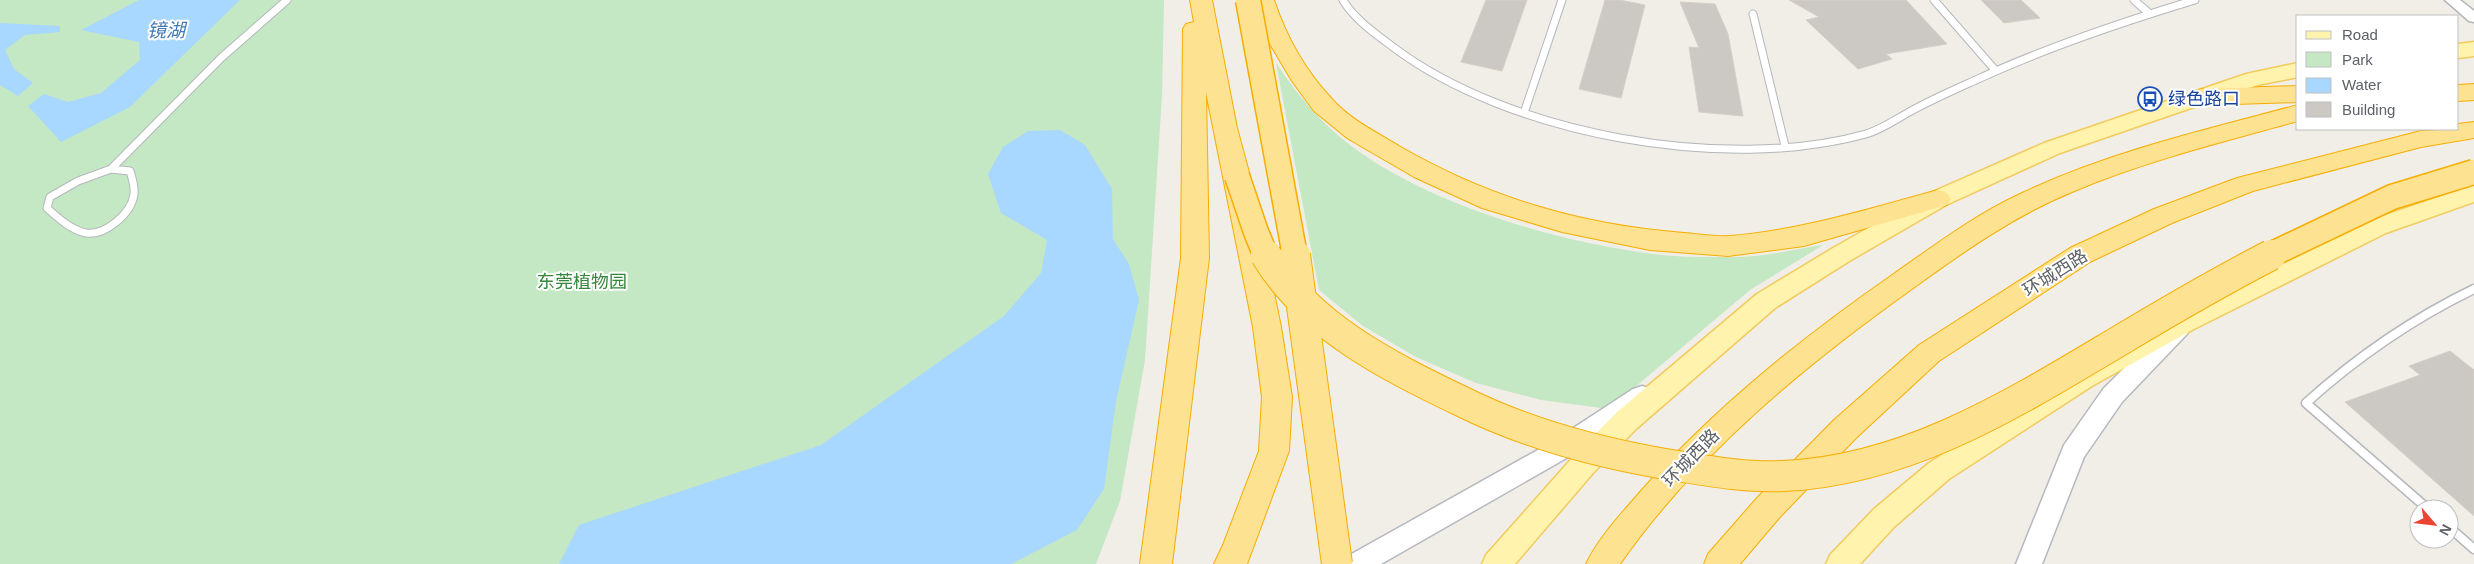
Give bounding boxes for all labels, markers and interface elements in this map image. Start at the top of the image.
legend [2296,15,2459,130]
water label: 镜湖 [147,20,188,41]
text: Road [2342,26,2378,43]
text: Park [2342,51,2373,68]
text: Water [2342,76,2381,93]
bus stop icon: 绿色路口 [2137,86,2163,112]
place label: 绿色路口 [2168,89,2240,109]
text: Building [2342,101,2395,118]
street label: 环城西路 [2019,245,2091,301]
park label: 东莞植物园 [537,272,627,292]
street label: 环城西路 [1659,425,1723,491]
north arrow [2409,499,2459,549]
text: N [2436,522,2455,538]

